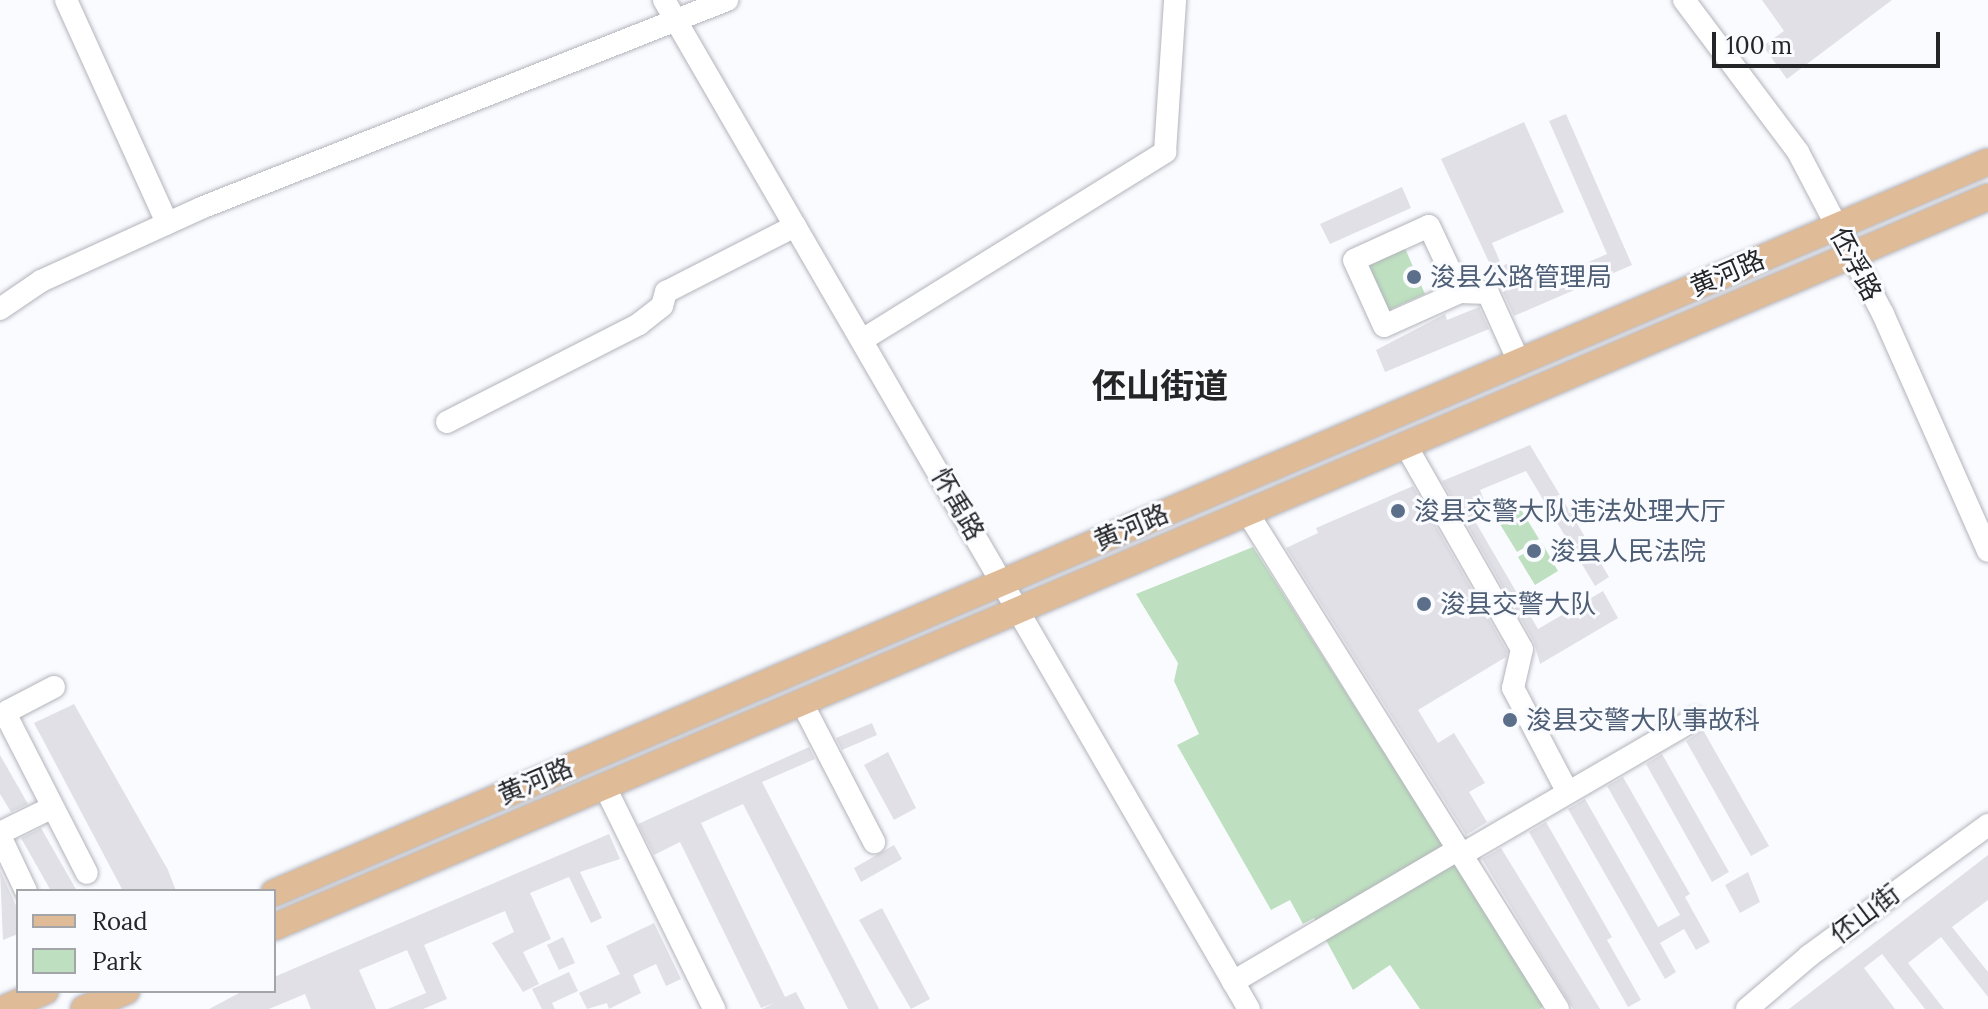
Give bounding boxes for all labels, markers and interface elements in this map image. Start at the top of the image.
scale bar [1716,16,1944,66]
text: 100 m [1726,30,1792,61]
street label: 伾浮路 [1824,222,1888,306]
street label: 黄河路 [1685,243,1769,303]
place label: 浚县公路管理局 [1430,261,1612,293]
marker: 浚县公路管理局 [1405,268,1423,286]
district label: 伾山街道 [1092,366,1228,406]
street label: 怀禹路 [925,462,991,546]
place label: 浚县交警大队违法处理大厅 [1414,495,1726,527]
street label: 黄河路 [1089,497,1173,557]
marker: 浚县交警大队违法处理大厅 [1389,502,1407,520]
place label: 浚县人民法院 [1550,535,1706,567]
marker: 浚县人民法院 [1525,542,1543,560]
place label: 浚县交警大队 [1440,588,1596,620]
marker: 浚县交警大队 [1415,595,1433,613]
place label: 浚县交警大队事故科 [1526,704,1760,736]
marker: 浚县交警大队事故科 [1501,711,1519,729]
street label: 黄河路 [493,751,577,811]
street label: 伾山街 [1824,878,1906,950]
legend [16,889,276,993]
text: Road [92,906,148,937]
text: Park [92,946,142,977]

